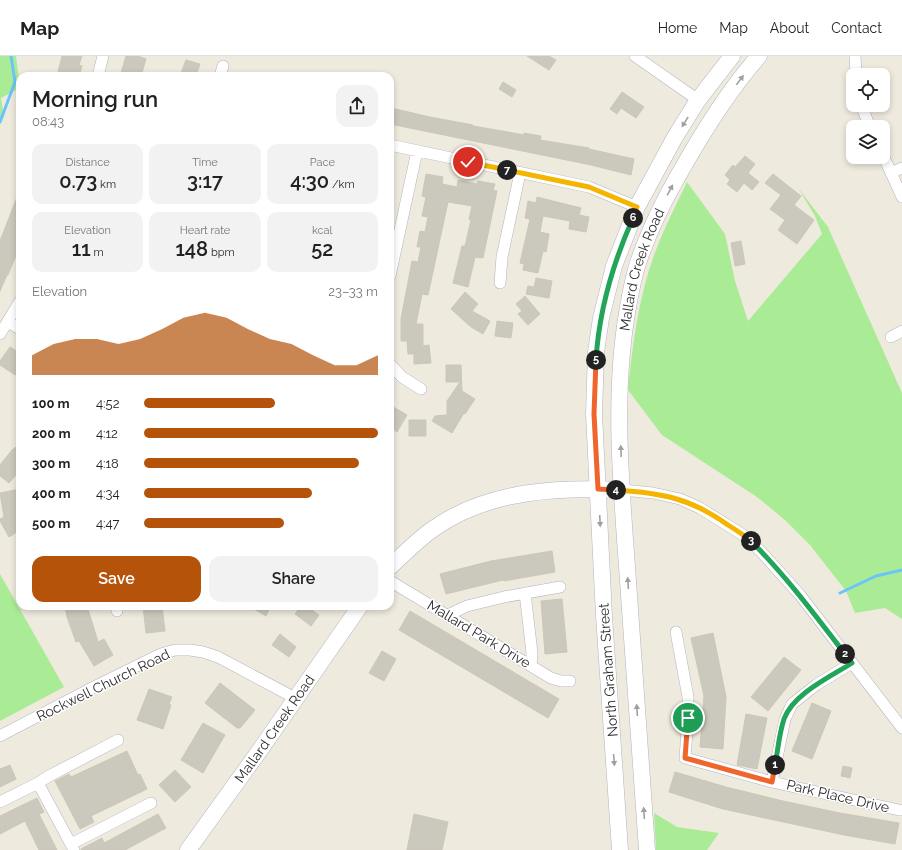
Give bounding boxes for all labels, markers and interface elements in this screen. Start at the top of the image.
text: Map [20,17,59,39]
text: Home [658,20,697,36]
text: Map [719,20,748,36]
text: About [770,20,809,36]
text: Contact [831,20,882,36]
map controls [846,68,890,164]
button: locate [846,68,890,112]
one-way arrow [736,75,744,86]
button: share [336,85,378,127]
text: Morning run [32,86,158,112]
text: 08:43 [32,114,64,129]
one-way arrow [681,116,688,128]
button: layers [846,120,890,164]
pin [451,145,485,179]
icon: check [457,151,479,173]
text: Distance [66,156,110,169]
text: Time [192,156,218,169]
text: Pace [310,156,335,169]
pin: 7 [497,160,517,180]
text: 7 [504,163,510,176]
text: 0.73 [59,169,97,193]
text: 3:17 [187,169,223,193]
text: 4:30 [290,169,329,193]
text: km [97,178,116,191]
text: /km [329,178,355,191]
one-way arrow [667,184,674,196]
street label: Mallard Creek Road [616,206,667,332]
pin: 6 [623,208,643,228]
text: 6 [630,211,636,224]
text: Elevation [64,224,111,237]
text: Heart rate [180,224,230,237]
text: kcal [312,224,333,237]
text: 11 [72,237,91,261]
text: 148 [175,237,208,261]
text: 52 [311,237,333,261]
text: m [91,246,104,259]
text: bpm [208,246,235,259]
text: Elevation [32,284,87,299]
text: 23–33 m [328,284,378,299]
pin: 5 [586,350,606,370]
text: 5 [593,353,599,366]
text: 100 m [32,396,70,411]
text: 4:52 [96,396,119,411]
text: 200 m [32,426,71,441]
text: 4:12 [96,426,118,441]
one-way arrow [617,445,624,457]
text: 300 m [32,456,70,471]
text: 4:18 [96,456,119,471]
pin: 4 [606,480,626,500]
text: 4 [613,483,619,496]
text: 400 m [32,486,71,501]
text: 4:34 [96,486,120,501]
one-way arrow [596,515,603,527]
text: 500 m [32,516,70,531]
text: 4:47 [96,516,120,531]
pin: 3 [741,531,761,551]
text: 3 [748,534,754,547]
button: Save [32,556,201,602]
button: Share [209,556,378,602]
one-way arrow [625,577,632,589]
street label: Mallard Park Drive [424,597,534,671]
street label: North Graham Street [595,602,621,737]
pin: 2 [835,644,855,664]
street label: Rockwell Church Road [34,646,172,724]
text: 2 [842,647,848,660]
street label: Mallard Creek Road [231,672,318,785]
pin [671,701,705,735]
one-way arrow [634,704,641,716]
icon: arrive [677,707,699,729]
one-way arrow [611,754,618,766]
pin: 1 [765,755,785,775]
text: 1 [772,758,778,771]
street label: Park Place Drive [785,776,891,816]
one-way arrow [641,807,648,819]

